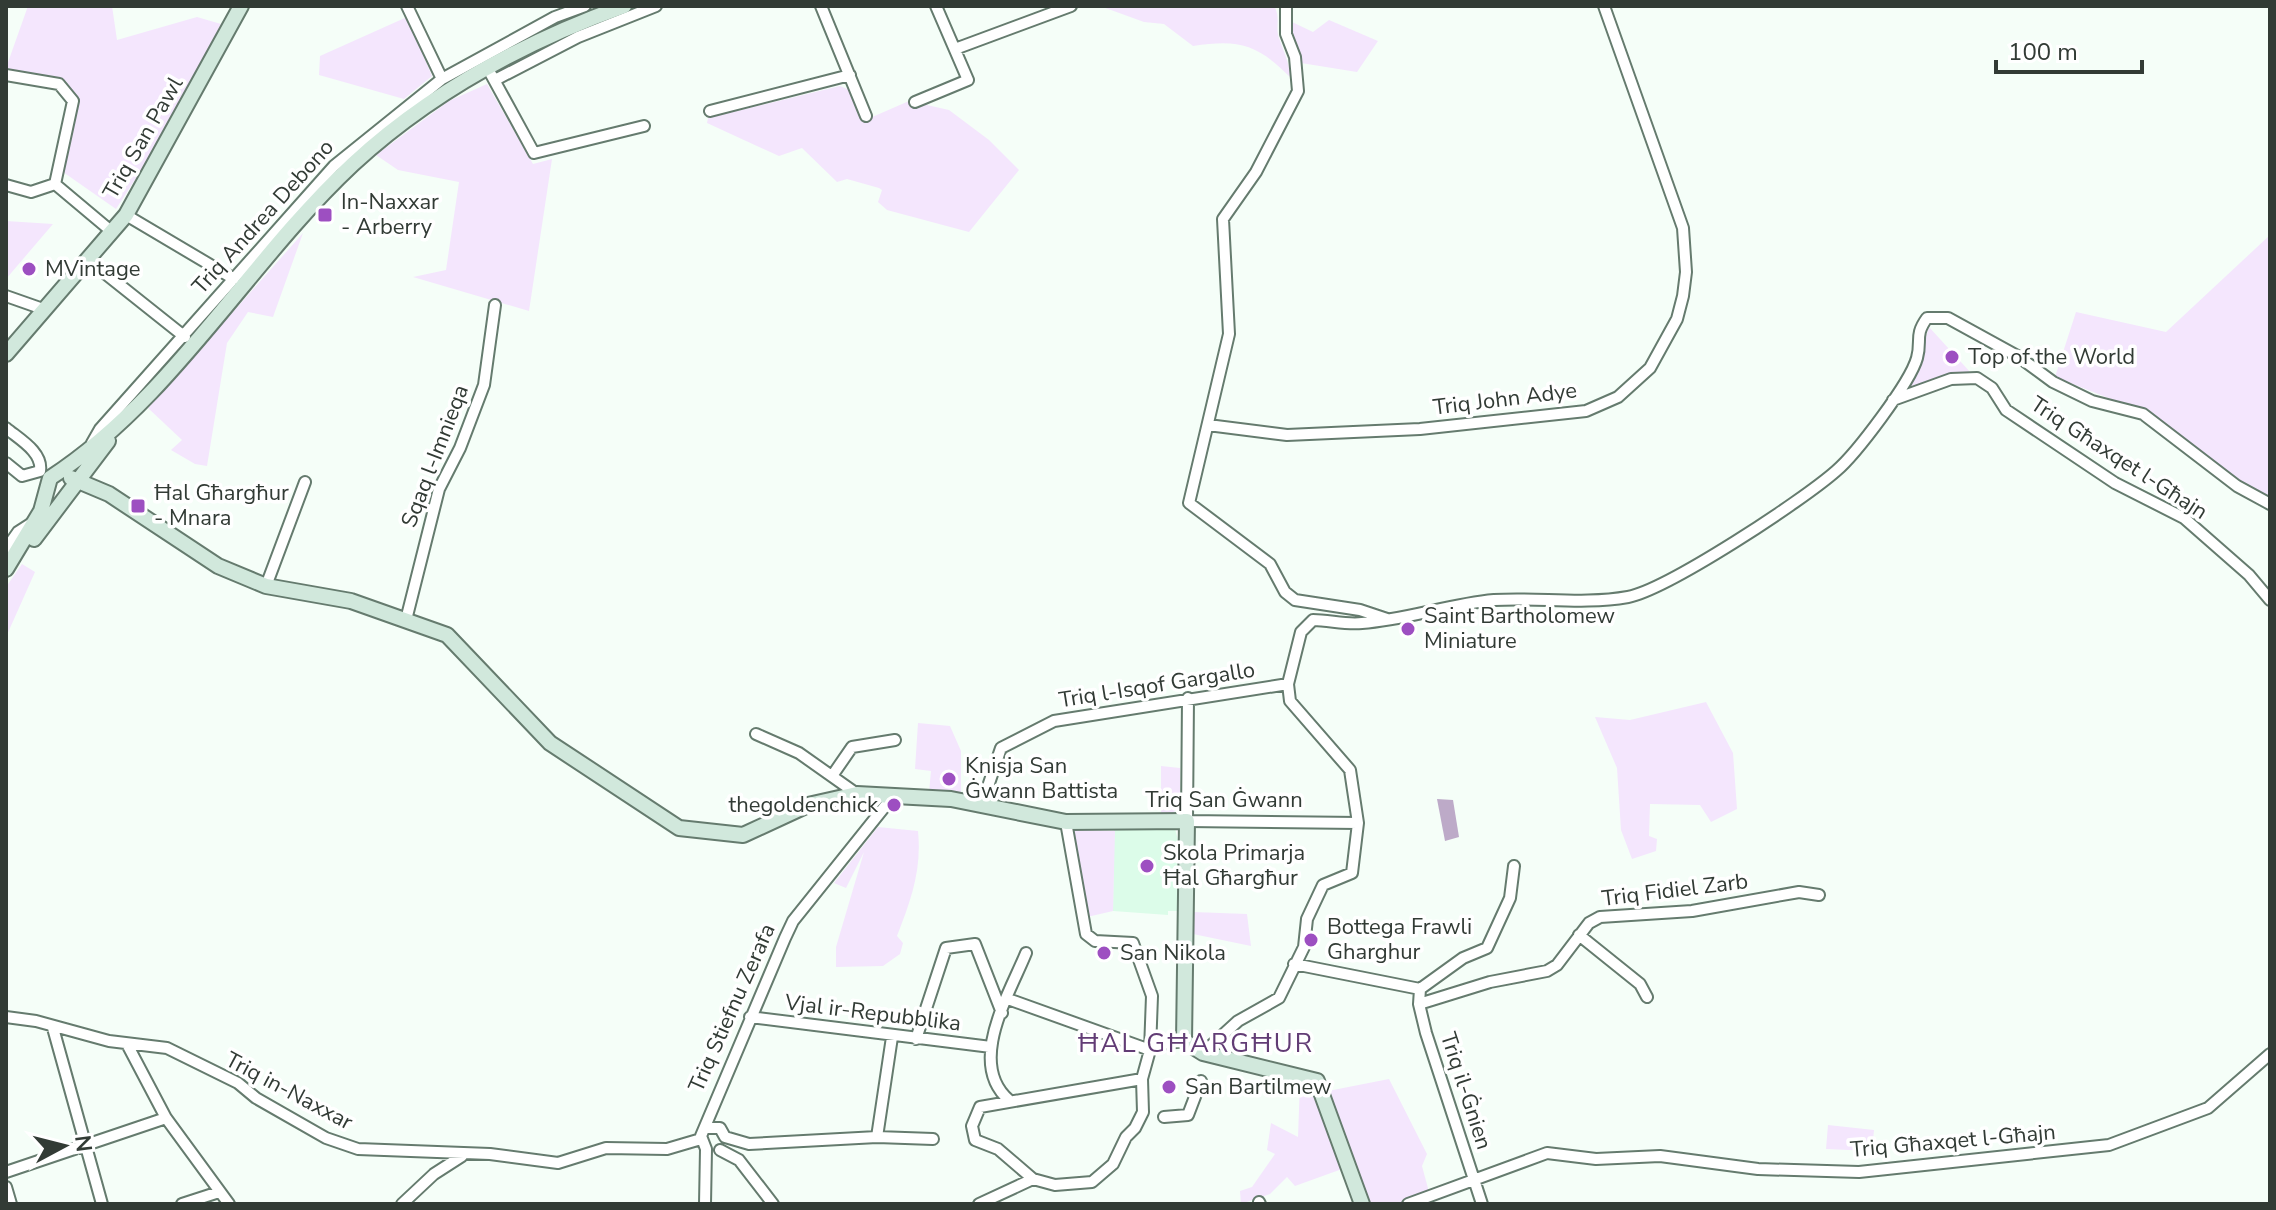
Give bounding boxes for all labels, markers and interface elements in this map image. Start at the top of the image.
scale bar [1996,24,2142,74]
text: 100 m [2008,36,2078,68]
street label: Triq San Pawl [96,71,190,205]
street label: Triq Andrea Debono [185,133,341,301]
place label: In-Naxxar - Arberry [341,187,439,242]
marker: In-Naxxar - Arberry [316,206,334,224]
place label: MVintage [45,254,141,284]
marker: MVintage [20,260,38,278]
place label: Top of the World [1968,342,2135,372]
marker: Top of the World [1943,348,1961,366]
street label: Triq John Adye [1431,375,1579,423]
street label: Sqaq l-Imnieqa [394,380,476,532]
street label: Triq Għaxqet l-Għajn [2025,389,2213,527]
place label: Ħal Għargħur - Mnara [154,478,289,533]
marker: Ħal Għargħur - Mnara [129,497,147,515]
place label: Saint Bartholomew Miniature [1424,601,1615,656]
marker: Saint Bartholomew Miniature [1399,620,1417,638]
street label: Triq l-Isqof Gargallo [1057,655,1257,715]
place label: Knisja San Ġwann Battista [965,751,1118,806]
marker: Knisja San Ġwann Battista [940,770,958,788]
street label: Triq San Ġwann [1145,785,1303,815]
place label: thegoldenchick [729,790,879,820]
marker: thegoldenchick [885,796,903,814]
place label: Skola Primarja Ħal Għargħur [1163,838,1305,893]
marker: Skola Primarja Ħal Għargħur [1138,857,1156,875]
street label: Triq Fidiel Zarb [1600,866,1750,914]
place label: Bottega Frawli Gharghur [1327,912,1472,967]
street label: Triq Stiefnu Zerafa [681,919,783,1097]
marker: Bottega Frawli Gharghur [1302,931,1320,949]
place label: San Nikola [1120,938,1226,968]
marker: San Nikola [1095,944,1113,962]
street label: Vjal ir-Repubblika [782,987,963,1039]
district label: ĦAL GĦARGĦUR [1078,1026,1314,1061]
street label: Triq il-Ġnien [1433,1029,1499,1153]
street label: Triq in-Naxxar [220,1045,358,1137]
place label: San Bartilmew [1185,1072,1332,1102]
marker: San Bartilmew [1160,1078,1178,1096]
north arrow [24,1106,104,1186]
street label: Triq Għaxqet l-Għajn [1849,1117,2057,1165]
text: N [67,1134,99,1154]

